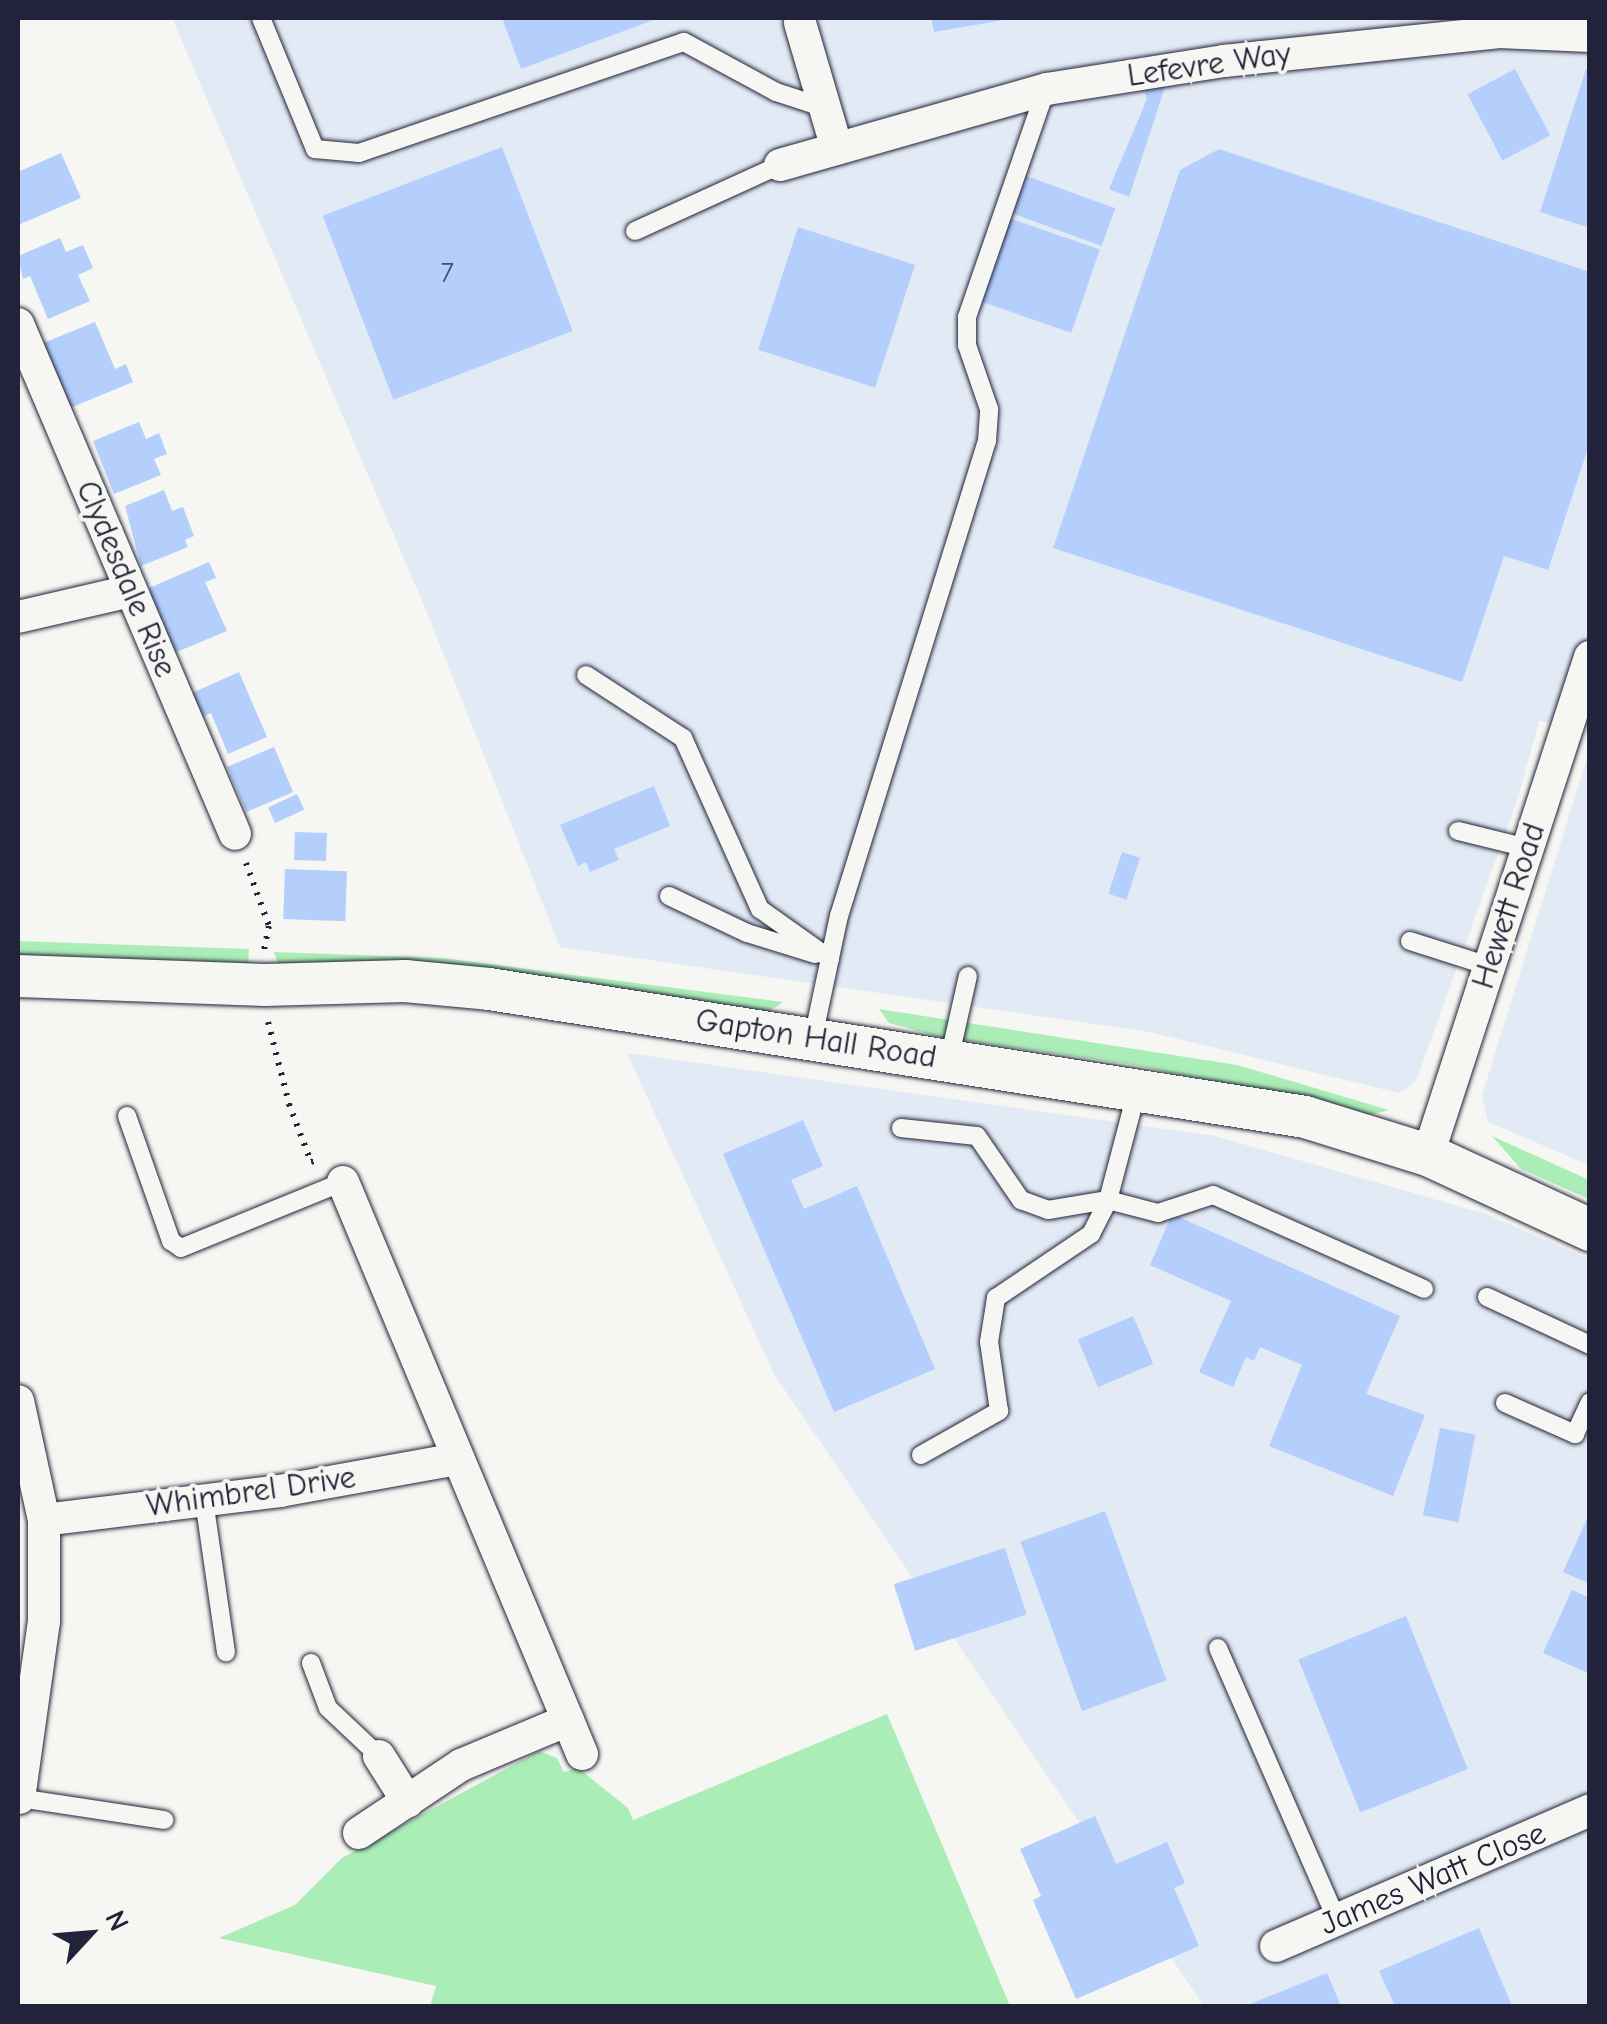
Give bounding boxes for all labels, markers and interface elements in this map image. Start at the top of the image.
street label: Lefevre Way [1125,35,1293,95]
house number: 7 [440,256,454,290]
street label: Clydesdale Rise [67,475,185,683]
street label: Hewett Road [1464,818,1554,994]
street label: Gapton Hall Road [693,1001,939,1077]
street label: Whimbrel Drive [144,1458,358,1526]
street label: James Watt Close [1314,1814,1552,1944]
north arrow [40,1884,140,1984]
text: N [99,1906,135,1936]

